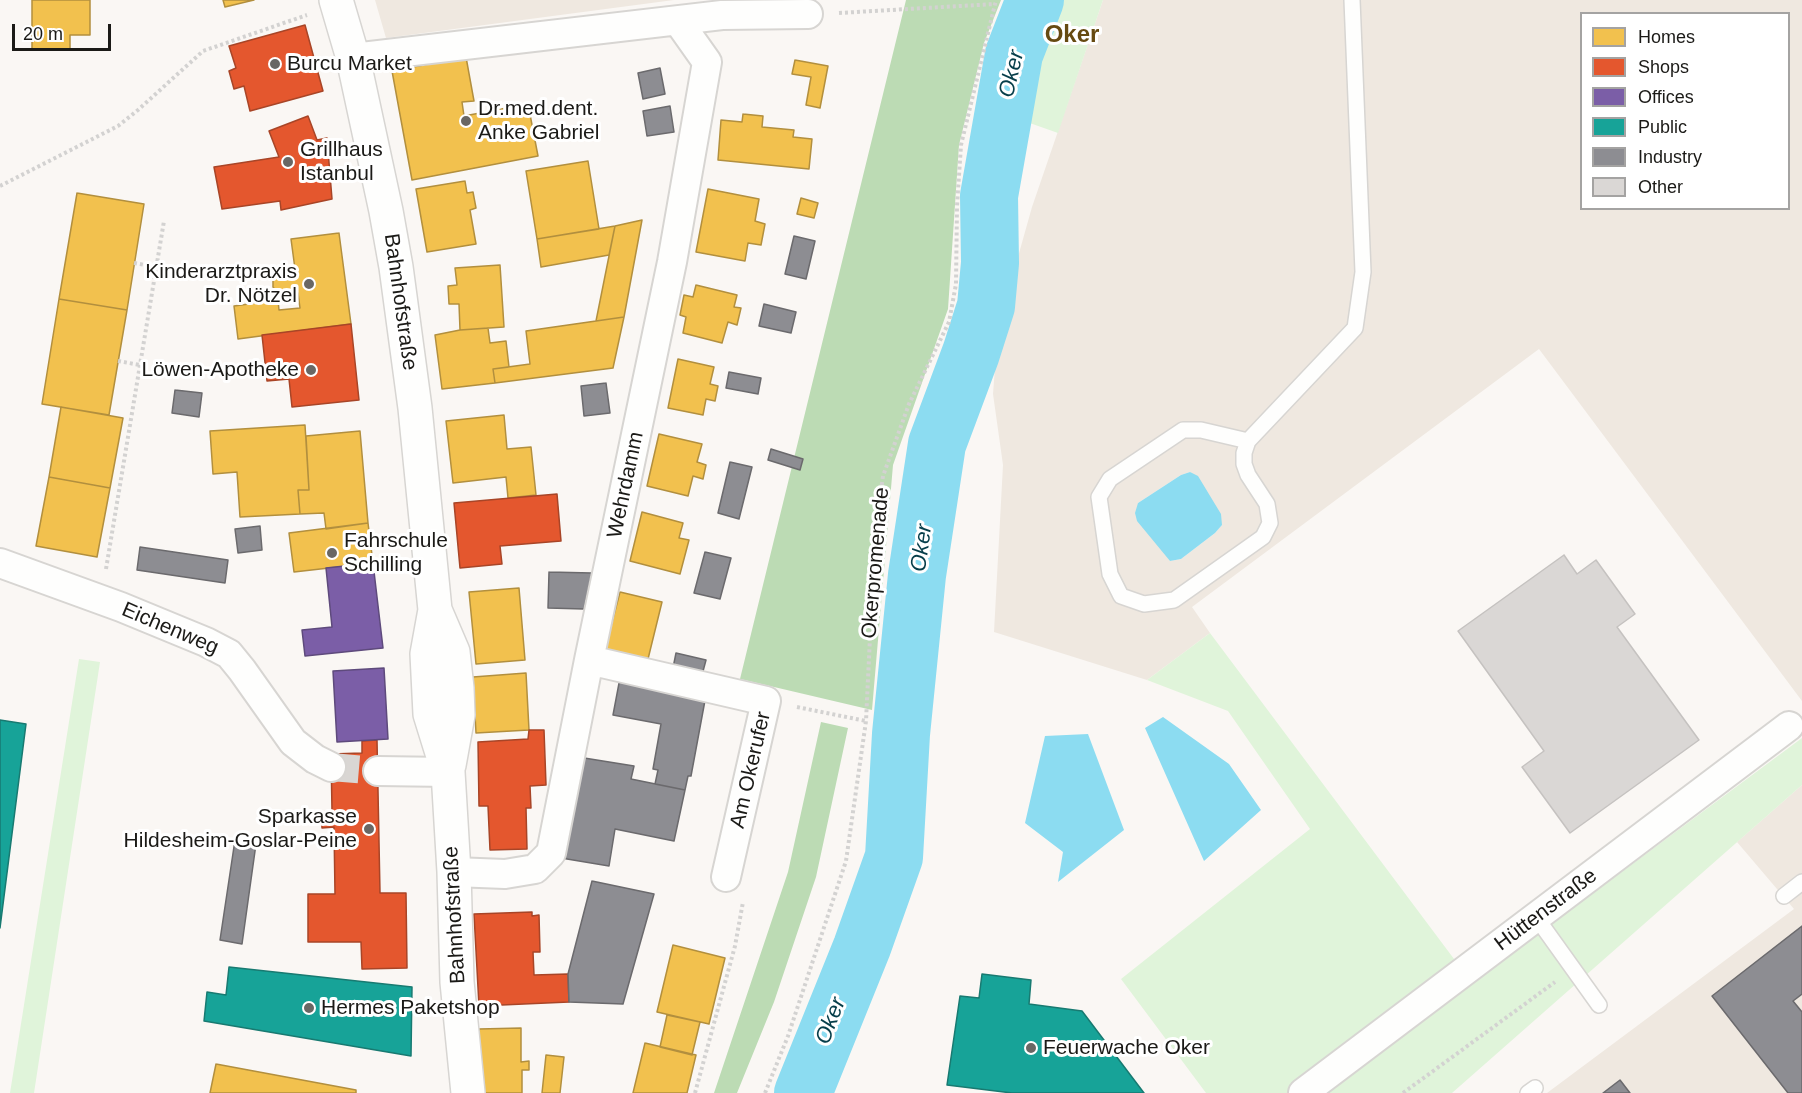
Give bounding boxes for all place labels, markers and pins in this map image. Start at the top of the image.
place label: Burcu Market [287,51,412,77]
marker: Burcu Market [268,57,282,71]
place label: Dr.med.dent. Anke Gabriel [478,96,599,146]
marker: Dr.med.dent. Anke Gabriel [459,114,473,128]
place label: Grillhaus Istanbul [300,137,383,187]
marker: Grillhaus Istanbul [281,155,295,169]
place label: Kinderarztpraxis Dr. Nötzel [145,259,297,309]
marker: Kinderarztpraxis Dr. Nötzel [302,277,316,291]
place label: Löwen-Apotheke [141,357,299,383]
marker: Löwen-Apotheke [304,363,318,377]
place label: Fahrschule Schilling [344,528,448,578]
marker: Fahrschule Schilling [325,546,339,560]
place label: Sparkasse Hildesheim-Goslar-Peine [124,804,357,854]
marker: Sparkasse Hildesheim-Goslar-Peine [362,822,376,836]
place label: Hermes Paketshop [321,995,500,1021]
marker: Hermes Paketshop [302,1001,316,1015]
place label: Feuerwache Oker [1043,1035,1210,1061]
marker: Feuerwache Oker [1024,1041,1038,1055]

